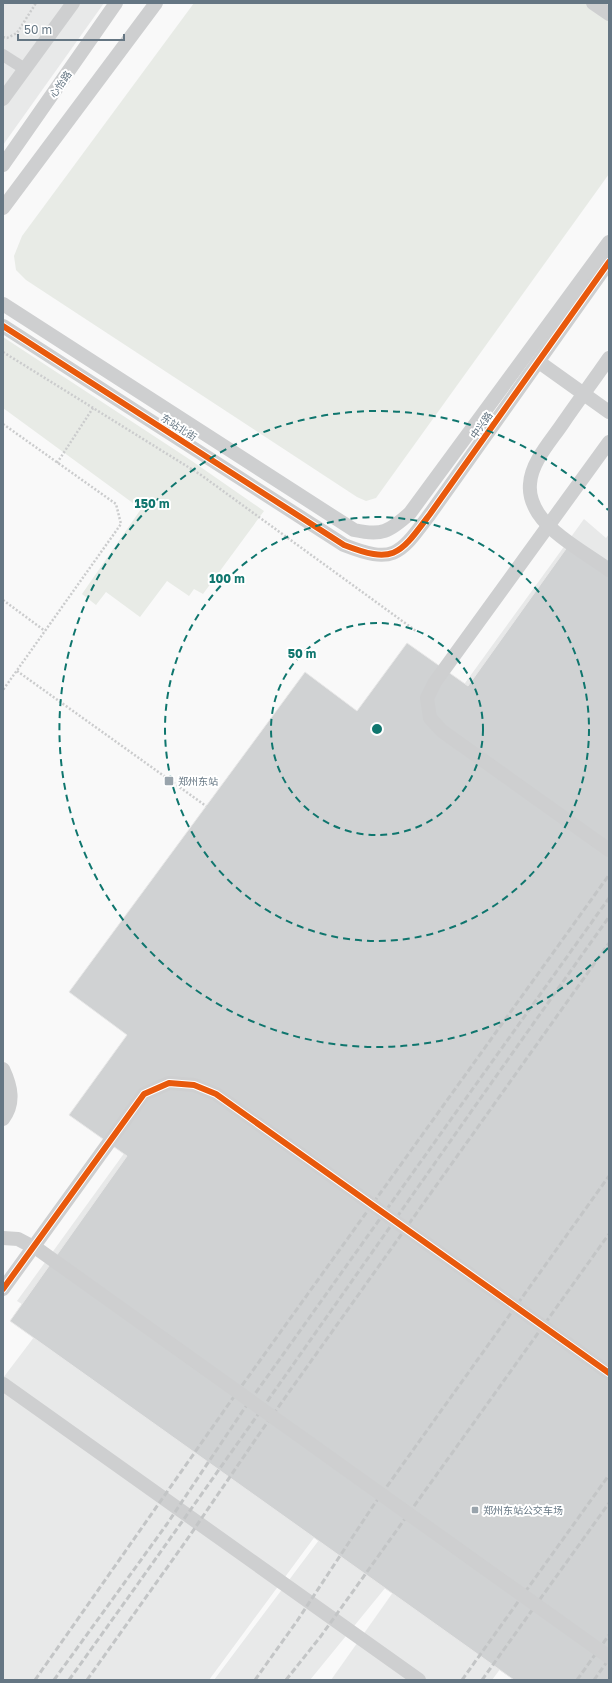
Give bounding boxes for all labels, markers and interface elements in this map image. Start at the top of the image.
scale bar [18,16,124,42]
text: 50 m [24,22,52,37]
street label: 心怡路 [46,68,74,100]
street label: 中兴路 [467,409,495,441]
street label: 东站北街 [159,411,199,443]
text: 150 m [135,496,169,511]
text: 100 m [209,571,245,586]
text: 50 m [288,646,316,661]
centre of rings [370,722,384,736]
marker: 郑州东站 [163,775,175,787]
place label: 郑州东站 [178,775,218,787]
place label: 郑州东站公交车场 [483,1504,563,1516]
marker: 郑州东站公交车场 [470,1505,480,1515]

